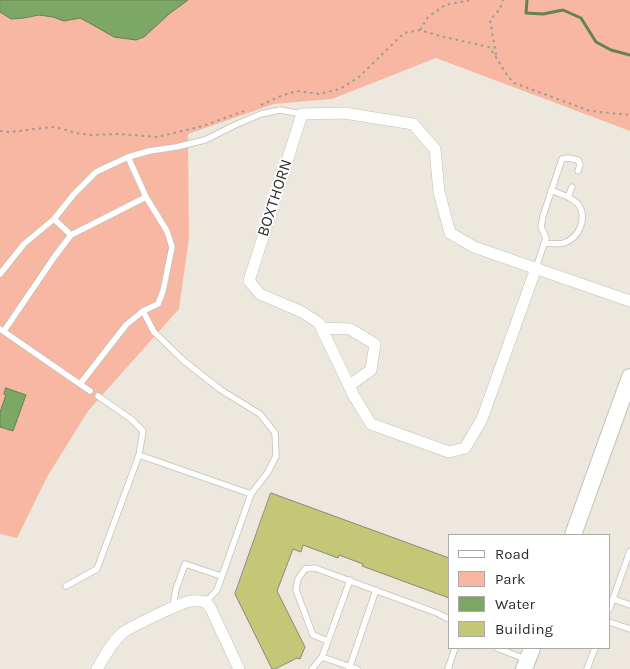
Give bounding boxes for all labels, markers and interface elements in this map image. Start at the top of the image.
street label: BOXTHORN [253,157,297,239]
legend [448,534,610,649]
text: Road [495,545,530,563]
text: Park [495,570,525,588]
text: Water [495,595,535,613]
text: Building [495,620,553,638]

